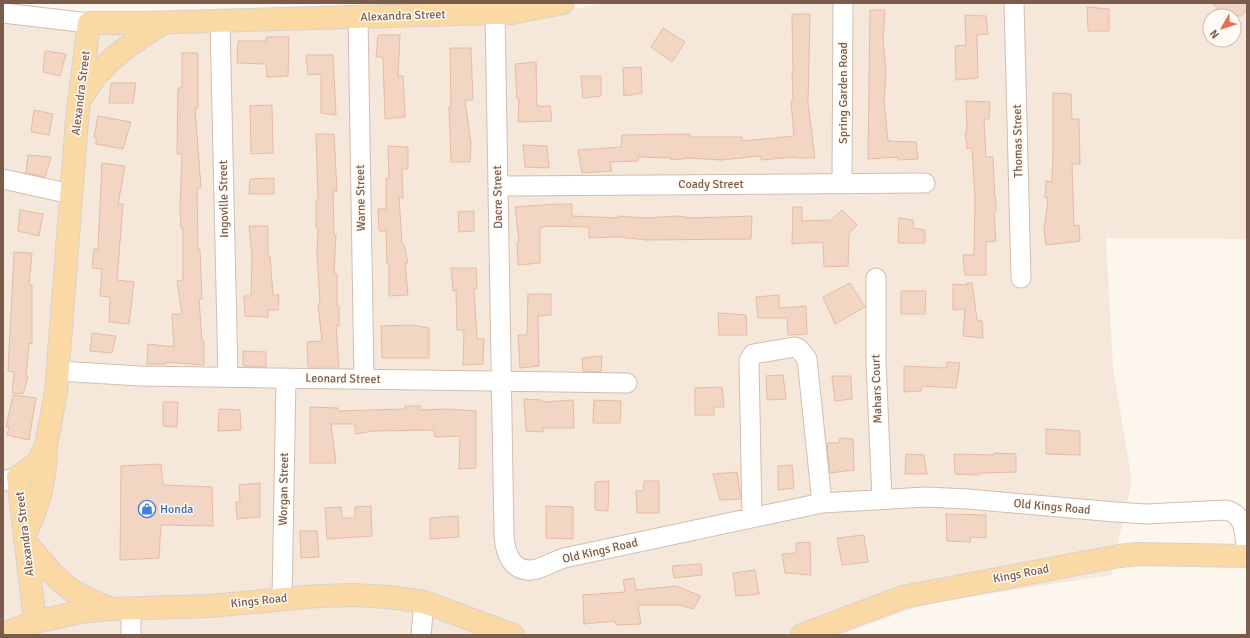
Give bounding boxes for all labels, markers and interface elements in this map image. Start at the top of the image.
street label: Alexandra Street [360,7,446,25]
north arrow [1202,8,1242,48]
text: N [1207,27,1222,41]
street label: Spring Garden Road [836,42,851,144]
street label: Alexandra Street [68,50,94,136]
street label: Thomas Street [1010,104,1026,178]
street label: Ingoville Street [216,160,232,238]
street label: Warne Street [353,165,369,231]
street label: Dacre Street [490,165,506,229]
street label: Coady Street [678,177,744,192]
street label: Mahars Court [868,354,886,424]
street label: Leonard Street [305,371,381,387]
street label: Worgan Street [276,452,292,526]
street label: Alexandra Street [12,491,38,577]
street label: Old Kings Road [1013,496,1091,518]
shop icon: Honda [137,499,157,519]
place label: Honda [160,502,193,517]
street label: Old Kings Road [561,535,639,567]
street label: Kings Road [992,561,1050,587]
street label: Kings Road [230,591,288,611]

